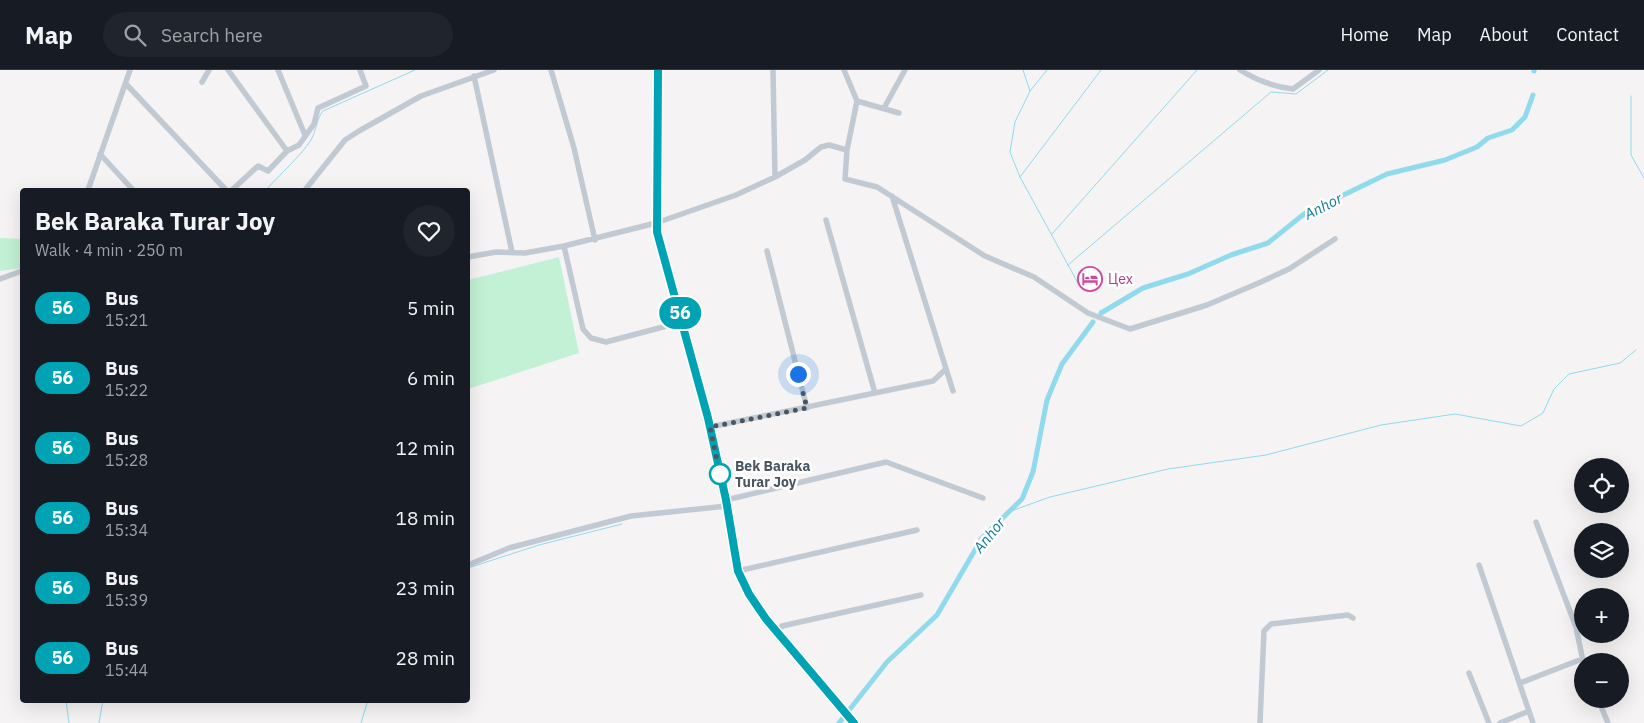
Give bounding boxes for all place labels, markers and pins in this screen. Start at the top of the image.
hotel icon: Цех [1077,266,1103,292]
place label: Цех [1108,270,1133,288]
place label: Bek Baraka Turar Joy [735,457,810,491]
marker: Bek Baraka Turar Joy [709,463,731,485]

